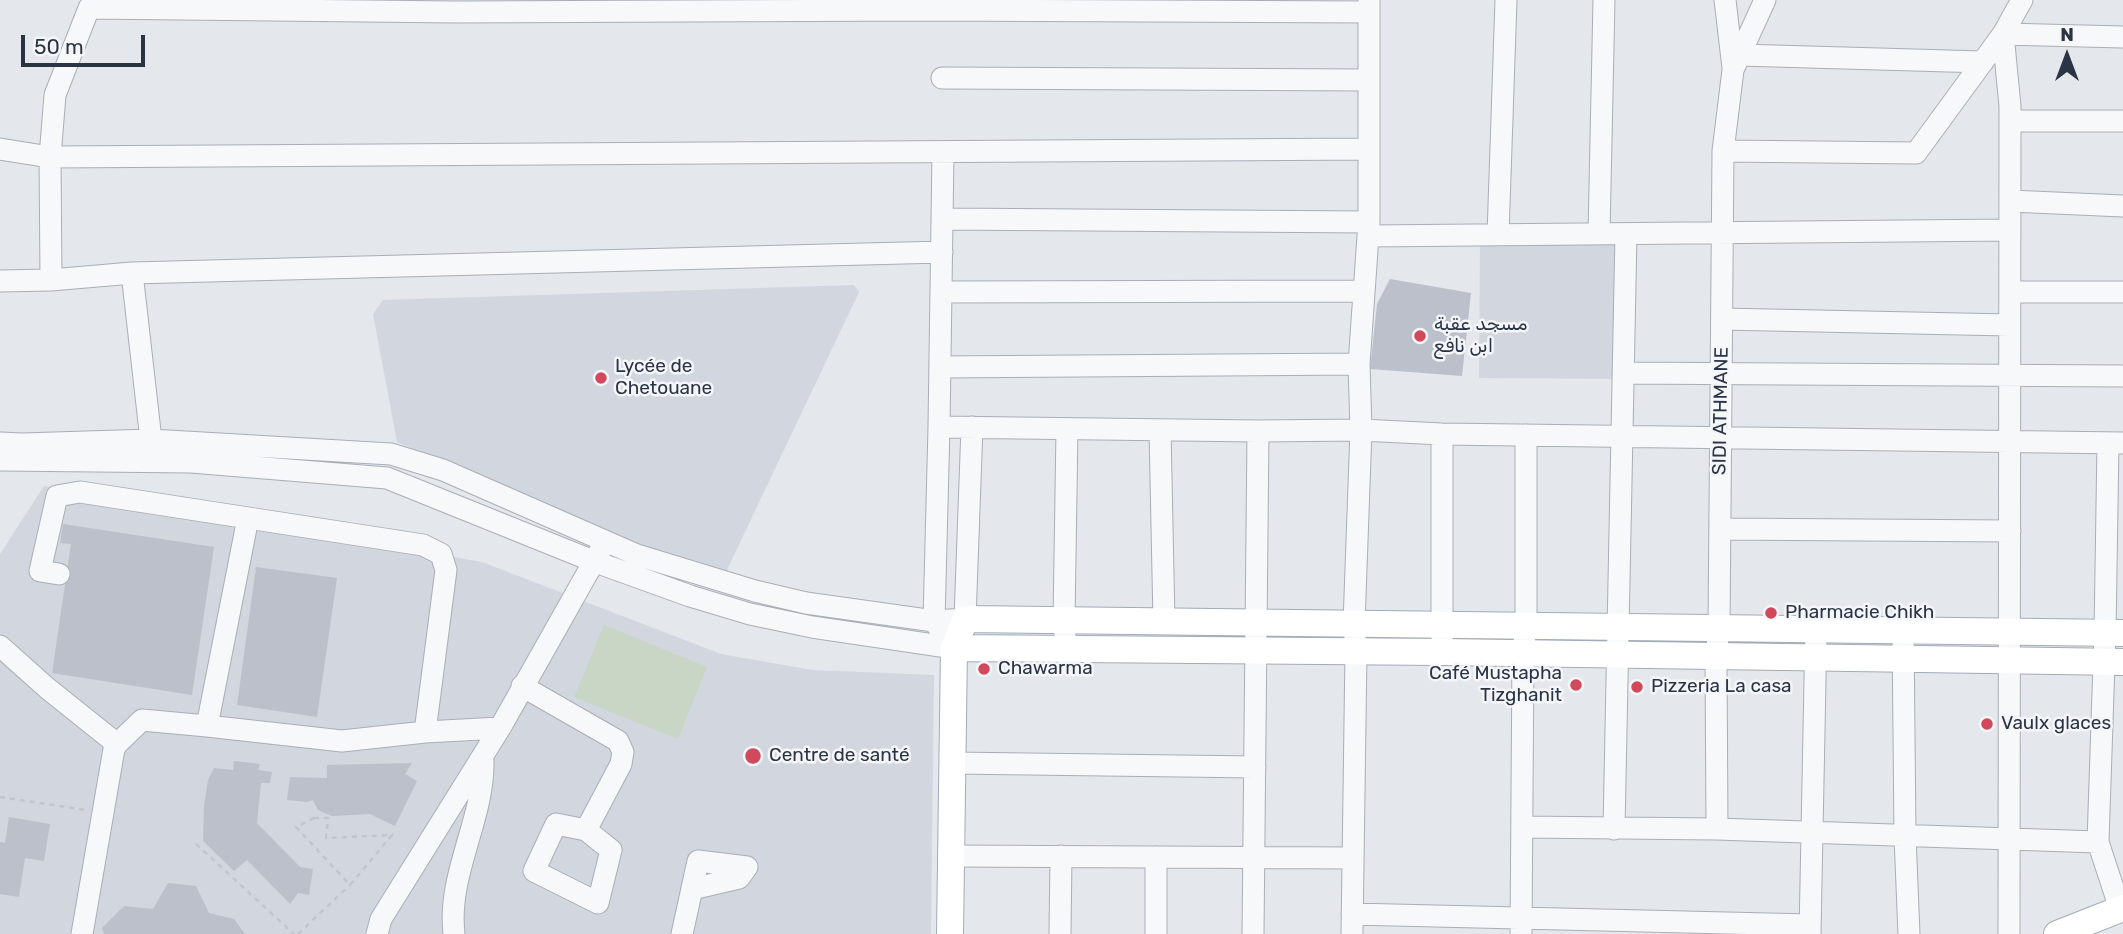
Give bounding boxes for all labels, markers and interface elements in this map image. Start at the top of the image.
scale bar [24,21,149,65]
north arrow [2032,21,2102,91]
text: N [2060,23,2074,46]
text: 50 m [34,34,84,59]
place label: مسجد عقبة ابن نافع [1434,314,1528,358]
marker: مسجد عقبة ابن نافع [1412,328,1428,344]
street label: SIDI ATHMANE [1708,347,1734,475]
place label: Lycée de Chetouane [615,356,712,400]
marker: Lycée de Chetouane [593,370,609,386]
place label: Pharmacie Chikh [1785,602,1934,624]
marker: Pharmacie Chikh [1763,605,1779,621]
place label: Chawarma [998,658,1093,680]
marker: Chawarma [976,661,992,677]
place label: Café Mustapha Tizghanit [1429,663,1562,707]
place label: Pizzeria La casa [1651,676,1792,698]
marker: Café Mustapha Tizghanit [1568,677,1584,693]
marker: Pizzeria La casa [1629,679,1645,695]
place label: Vaulx glaces [2001,713,2111,735]
marker: Vaulx glaces [1979,716,1995,732]
place label: Centre de santé [769,745,910,767]
marker: Centre de santé [743,746,763,766]

